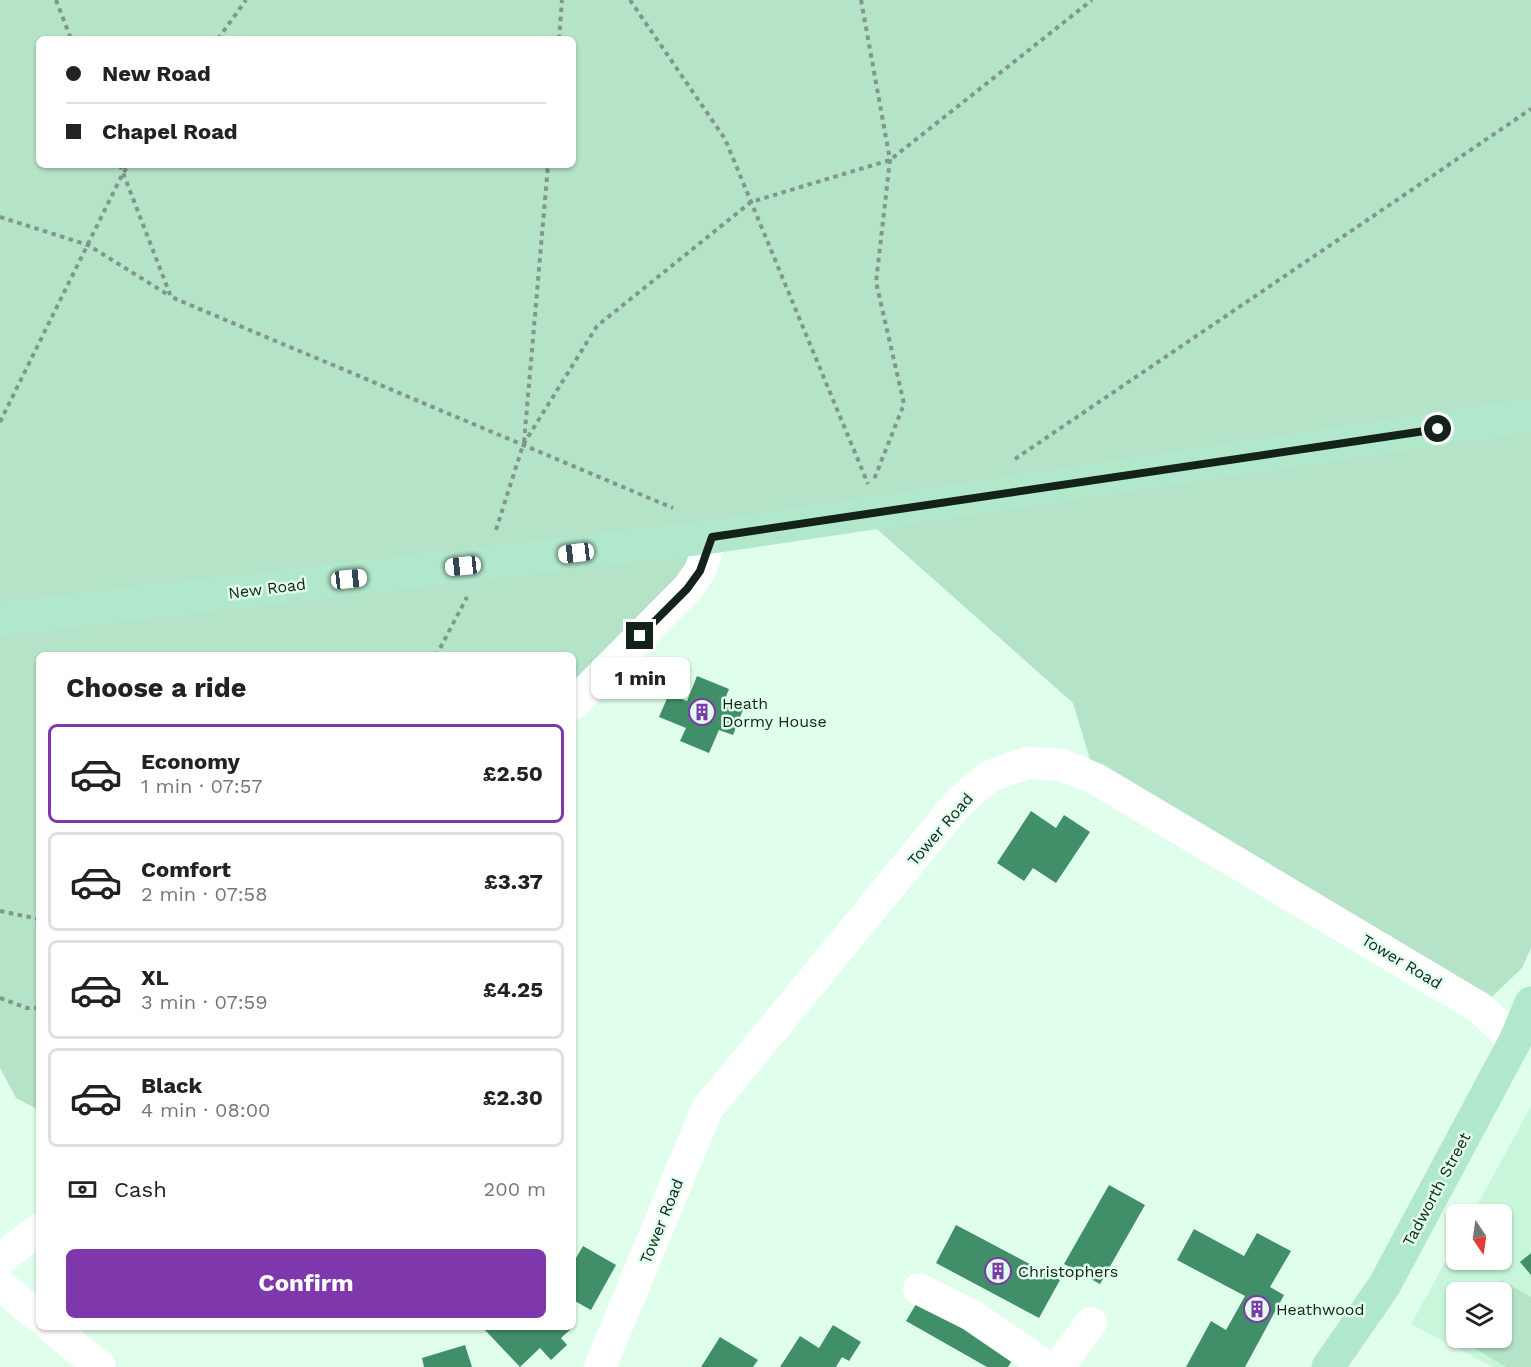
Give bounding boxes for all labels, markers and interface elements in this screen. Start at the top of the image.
text: New Road [102,61,211,86]
text: Chapel Road [102,119,238,144]
route start [1424,415,1451,442]
car [557,542,595,564]
car [444,555,482,577]
car [330,568,368,590]
street label: New Road [227,574,307,603]
route end [626,622,653,649]
callout: 1 min [590,657,690,699]
text: 1 min [615,666,666,690]
text: Choose a ride [66,672,246,704]
place label: Heath Dormy House [722,694,827,731]
building icon: Heath Dormy House [687,697,717,727]
icon: car [69,747,123,801]
text: Economy [141,749,240,774]
text: £2.50 [483,761,543,786]
text: 1 min · 07:57 [141,774,263,798]
street label: Tower Road [904,789,977,870]
icon: car [69,855,123,909]
text: Comfort [141,857,231,882]
text: £3.37 [484,869,543,894]
text: 2 min · 07:58 [141,882,268,906]
street label: Tower Road [1358,930,1445,993]
icon: car [69,963,123,1017]
text: XL [141,965,169,990]
text: £4.25 [483,977,543,1002]
text: 3 min · 07:59 [141,990,268,1014]
icon: car [69,1071,123,1125]
text: Black [141,1073,202,1098]
text: £2.30 [483,1085,543,1110]
text: 4 min · 08:00 [141,1098,271,1122]
street label: Tadworth Street [1398,1129,1475,1249]
icon: cash [66,1173,99,1206]
street label: Tower Road [636,1176,687,1267]
text: Cash [114,1177,167,1202]
text: 200 m [484,1177,546,1201]
north arrow [1446,1204,1512,1270]
map controls [1446,1204,1512,1348]
button: Confirm [66,1249,546,1318]
building icon: Christophers [983,1256,1013,1286]
place label: Christophers [1018,1262,1118,1281]
button: layers [1446,1282,1512,1348]
building icon: Heathwood [1242,1294,1272,1324]
place label: Heathwood [1276,1300,1364,1319]

